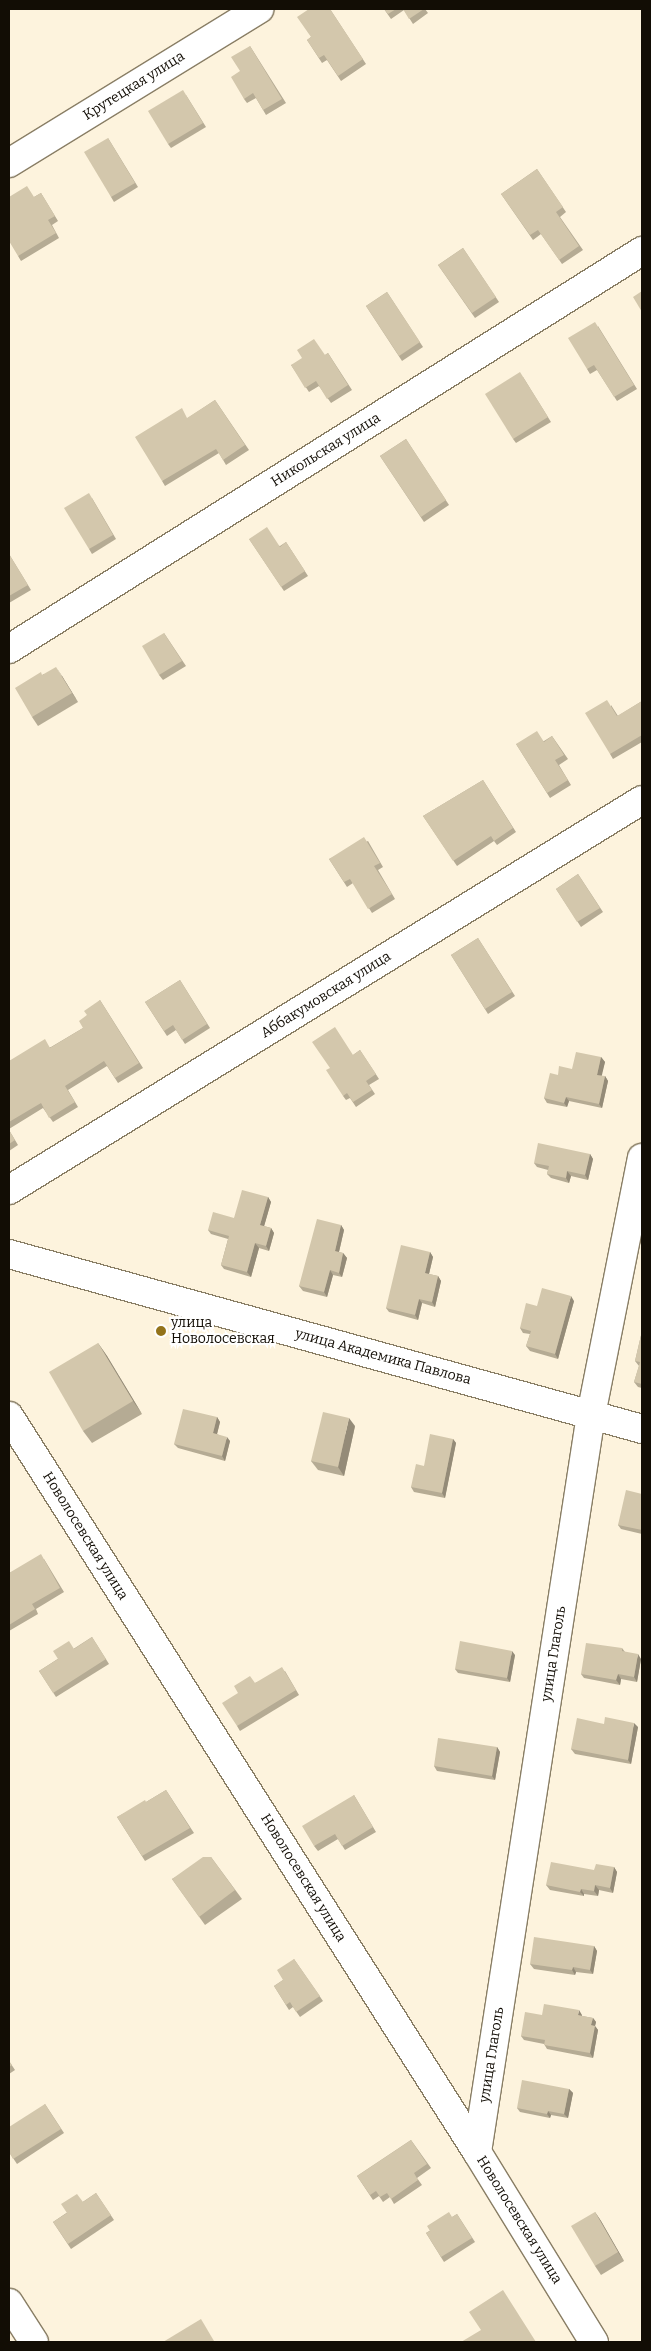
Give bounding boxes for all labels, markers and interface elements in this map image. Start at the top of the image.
street label: Крутецкая улица [80,48,188,124]
street label: Никольская улица [268,410,384,490]
street label: Аббакумовская улица [258,948,394,1042]
place label: улица Новолосевская [171,1315,275,1348]
marker: улица Новолосевская [155,1325,167,1337]
street label: улица Академика Павлова [293,1325,473,1389]
street label: Новолосевская улица [39,1469,131,1603]
street label: улица Глаголь [538,1605,570,1703]
street label: Новолосевская улица [257,1811,349,1945]
street label: улица Глаголь [476,2006,508,2104]
street label: Новолосевская улица [473,2153,565,2287]

